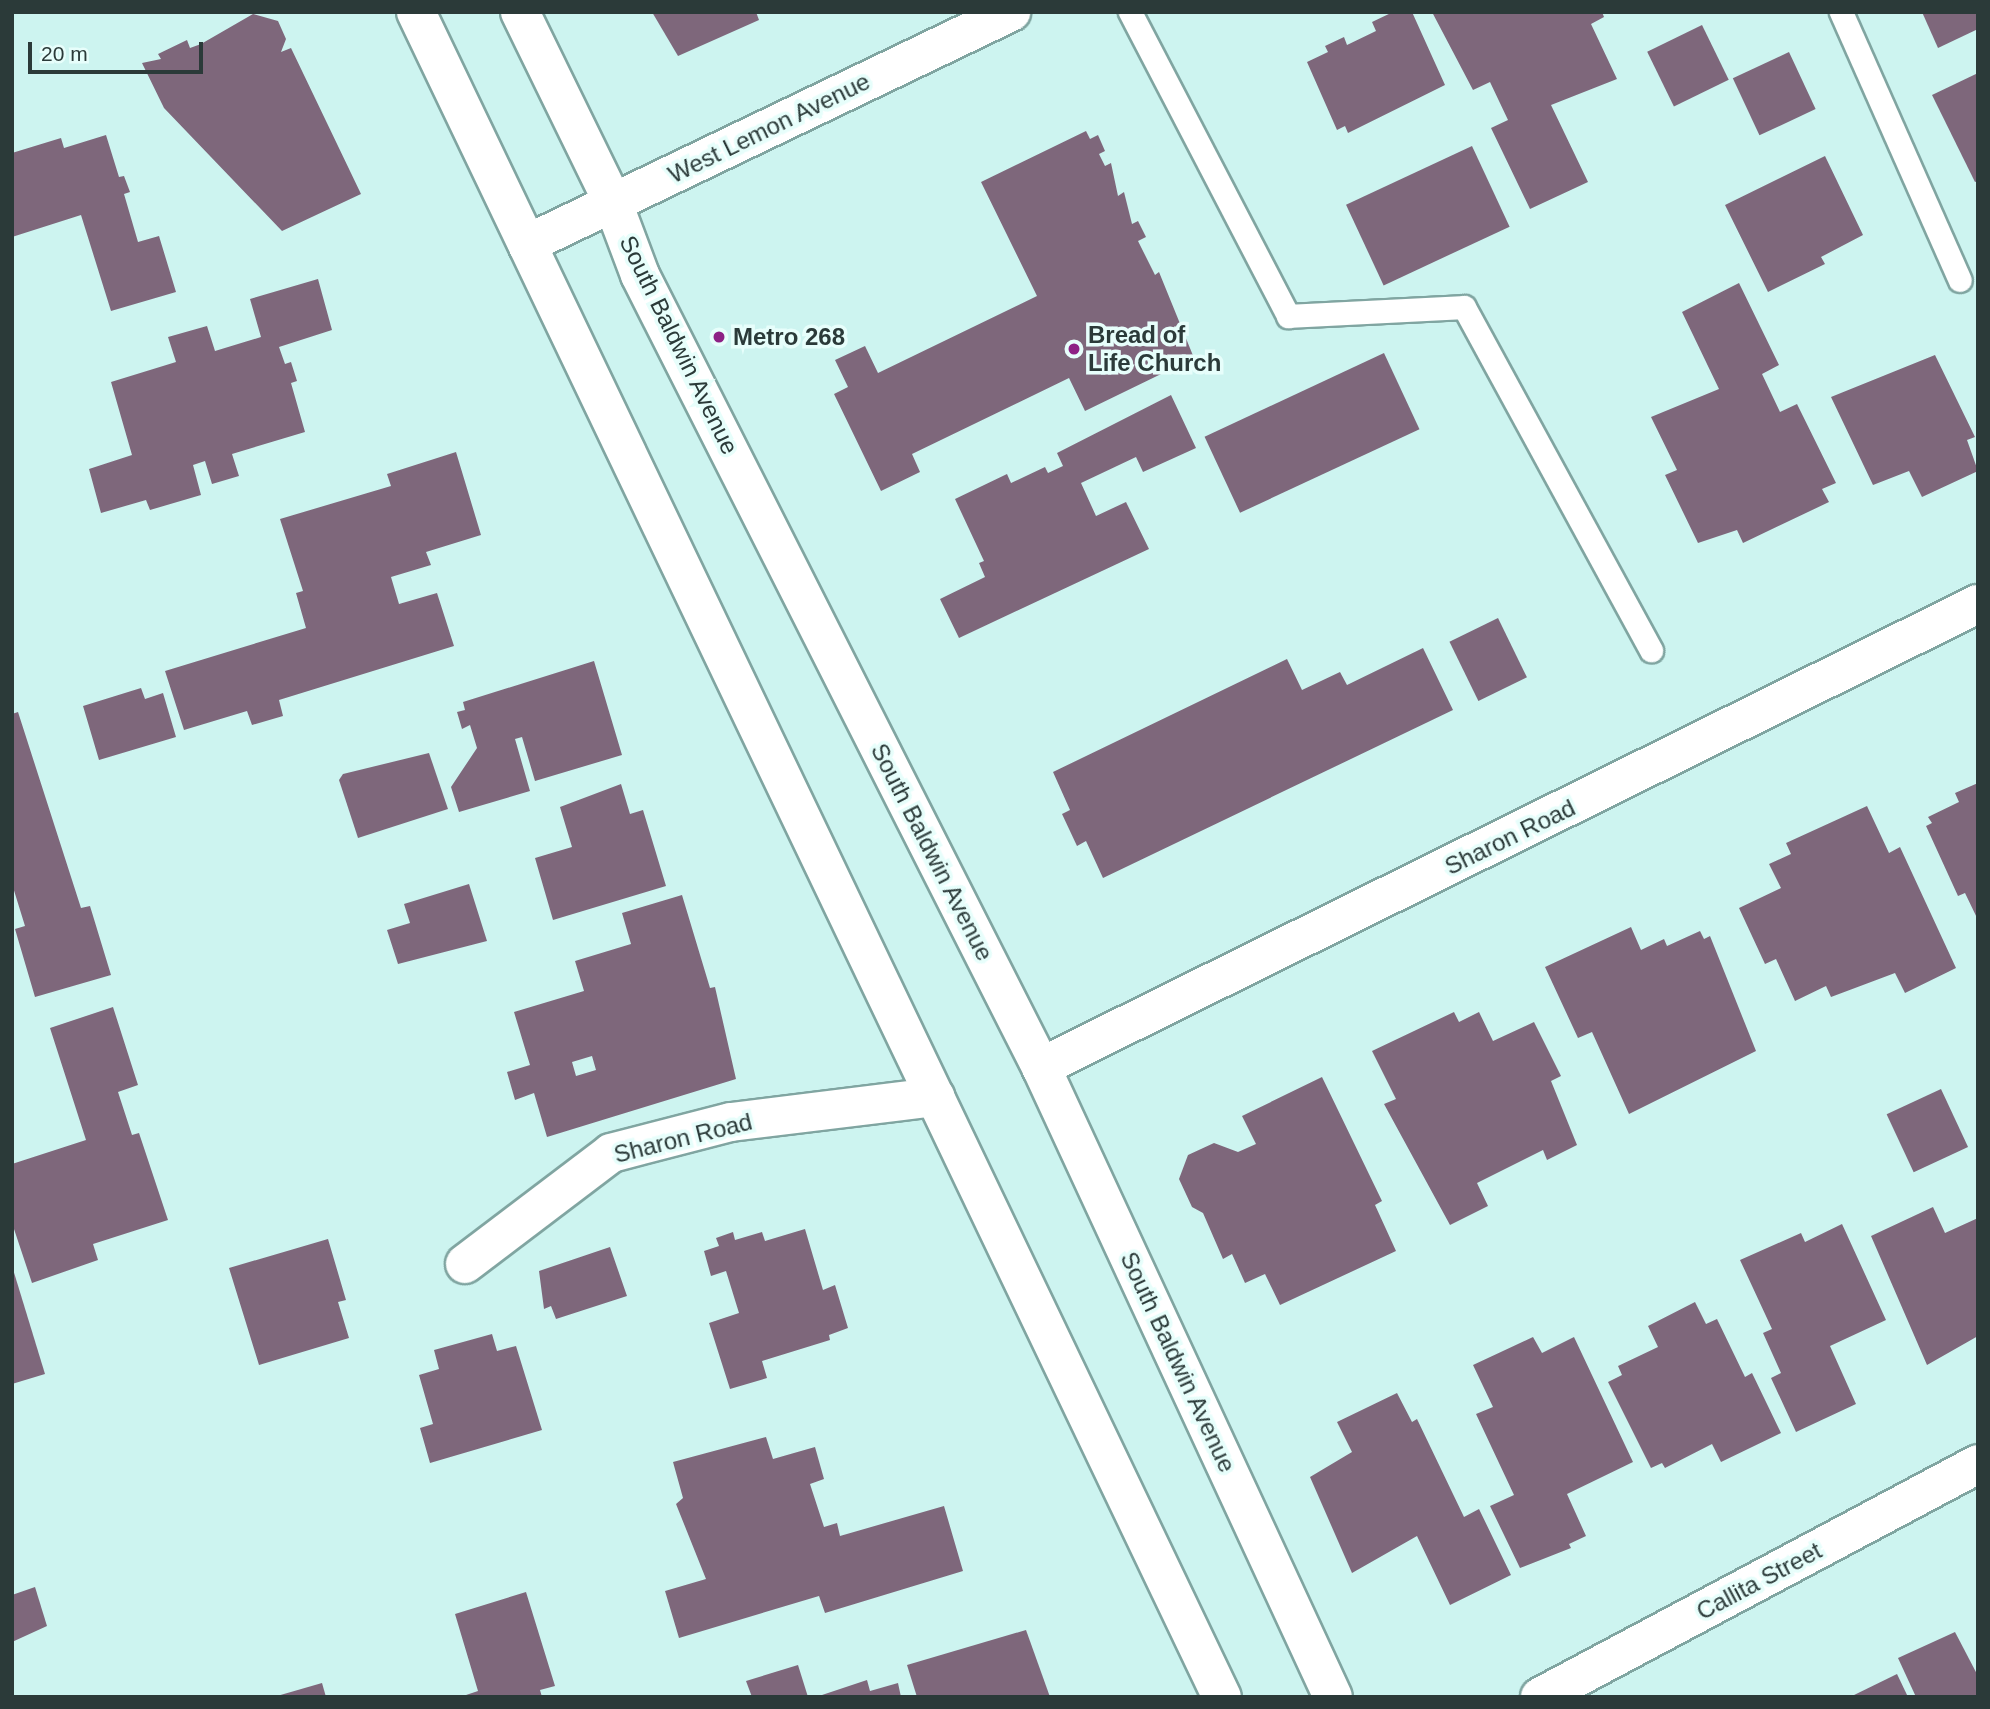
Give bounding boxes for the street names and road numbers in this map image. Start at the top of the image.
street label: West Lemon Avenue [663,66,875,190]
street label: South Baldwin Avenue [613,230,745,460]
street label: South Baldwin Avenue [864,738,1000,966]
street label: Sharon Road [1440,793,1580,881]
street label: Sharon Road [611,1107,755,1169]
street label: South Baldwin Avenue [1114,1247,1242,1477]
street label: Callita Street [1692,1536,1826,1626]

